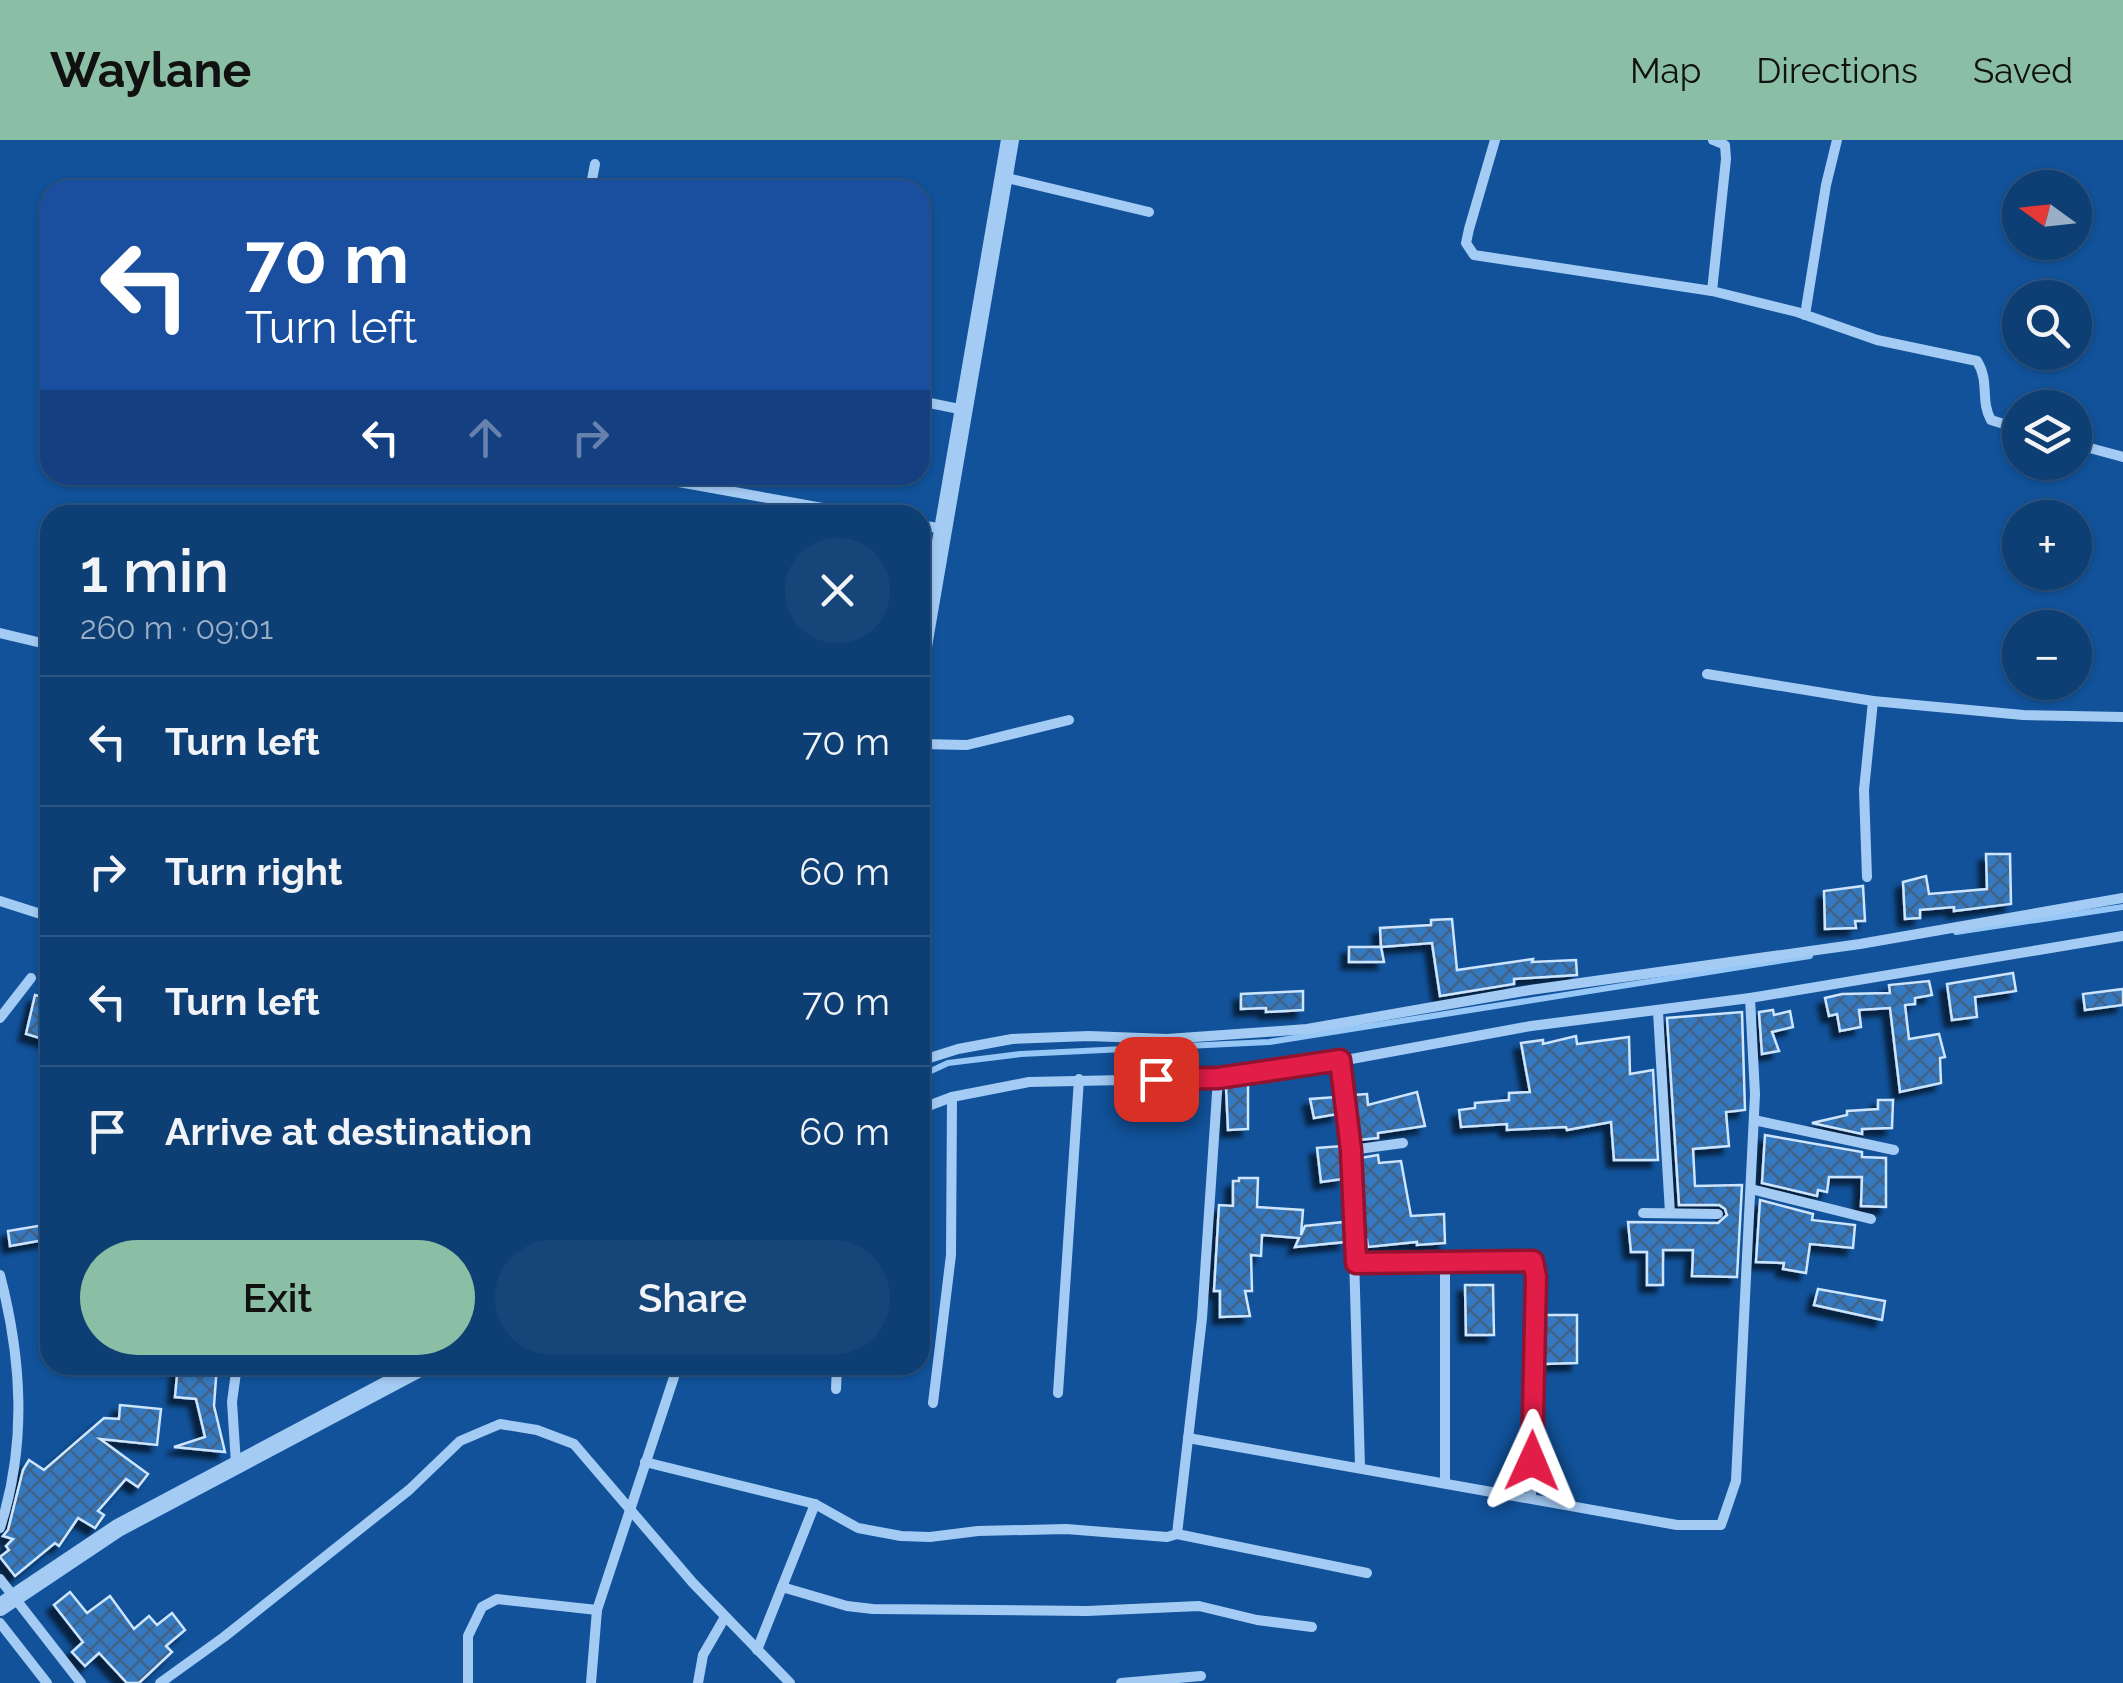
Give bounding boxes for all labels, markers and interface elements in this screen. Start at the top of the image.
text: Waylane [50,42,251,98]
text: Map [1630,50,1701,91]
text: Directions [1756,50,1918,91]
text: Saved [1973,50,2073,91]
north arrow [2002,170,2092,260]
map controls [2002,170,2092,700]
text: 70 m [245,217,409,299]
icon: left [80,220,210,350]
button: search [2002,280,2092,370]
text: Turn left [245,301,417,354]
button: layers [2002,390,2092,480]
icon: left [353,410,408,465]
icon: ahead [458,410,513,465]
icon: right [563,410,618,465]
button: + [2002,500,2092,590]
text: 1 min [80,536,229,606]
button: close [785,538,890,643]
text: 260 m · 09:01 [80,609,273,646]
button: − [2002,610,2092,700]
icon: left [80,714,135,769]
text: Turn left [165,719,320,764]
text: 70 m [802,719,890,764]
icon: right [80,844,135,899]
text: Turn right [165,849,342,894]
text: 60 m [799,849,890,894]
icon: left [80,974,135,1029]
text: Turn left [165,979,320,1024]
text: 70 m [802,979,890,1024]
pin [1114,1037,1199,1122]
icon: arrive [1129,1052,1184,1107]
icon: arrive [80,1104,135,1159]
text: Arrive at destination [165,1109,532,1154]
text: 60 m [799,1109,890,1154]
button: Exit [80,1240,475,1355]
button: Share [495,1240,890,1355]
position arrow [1480,1409,1584,1513]

